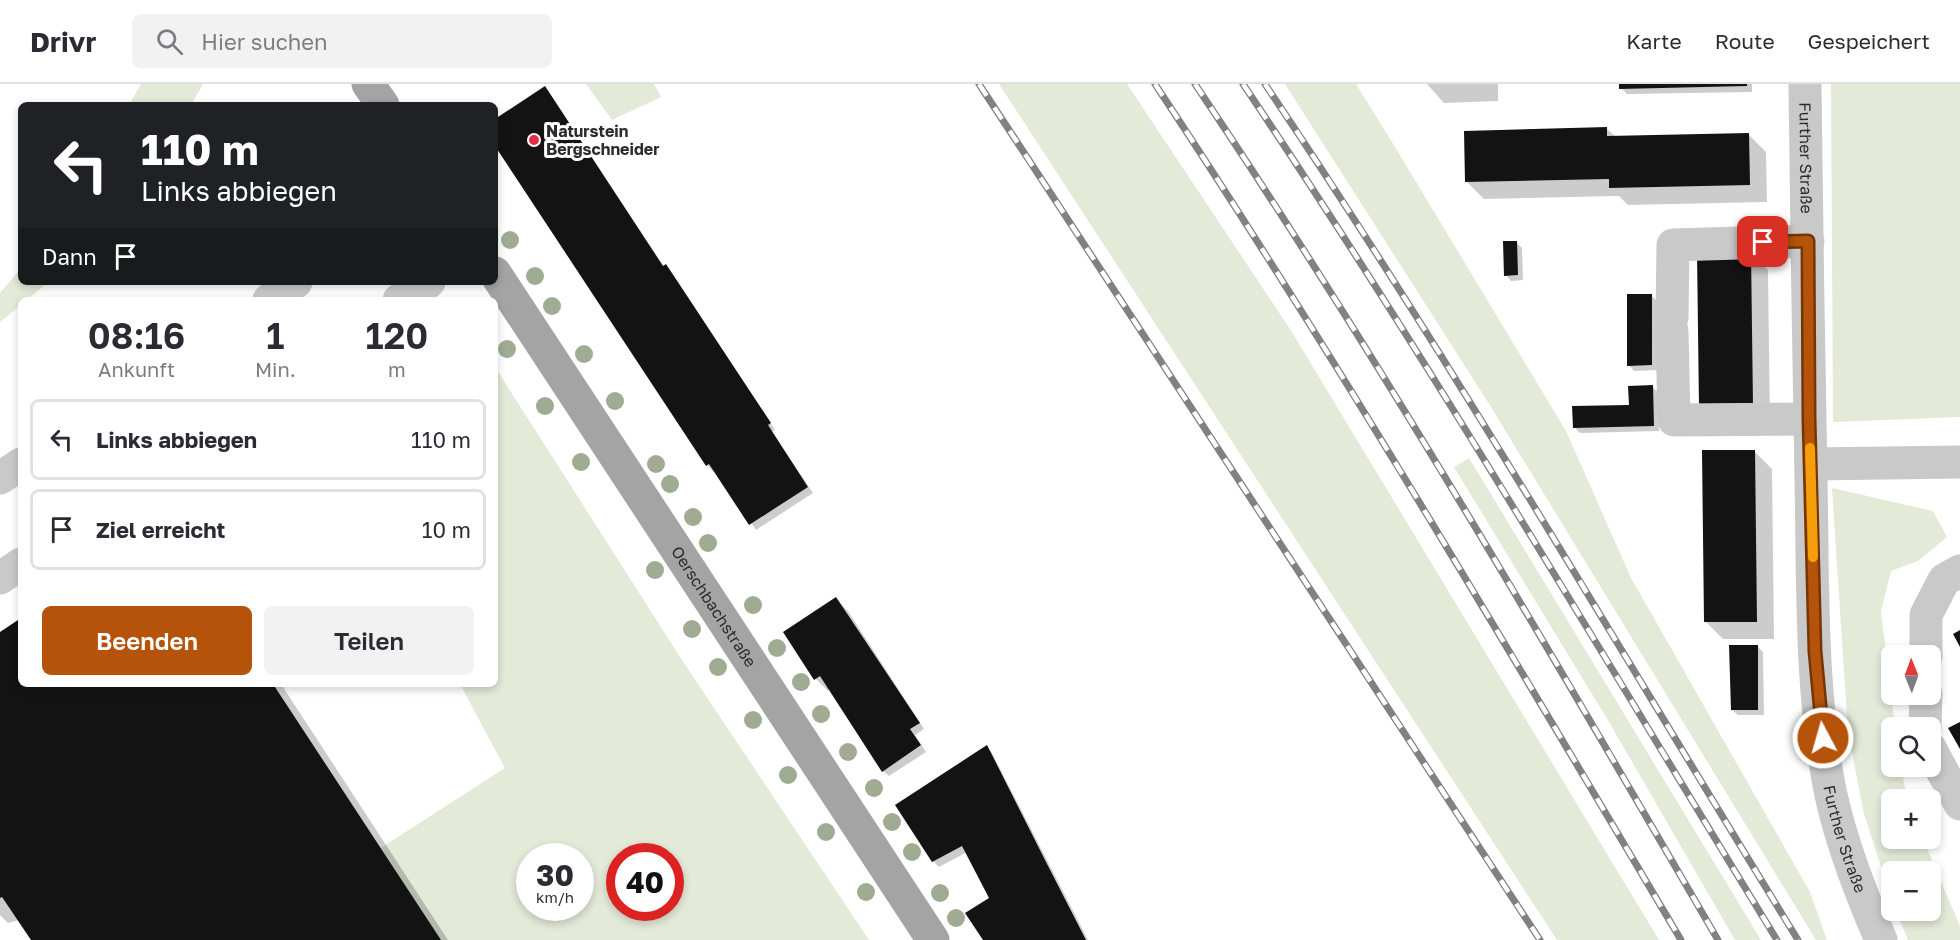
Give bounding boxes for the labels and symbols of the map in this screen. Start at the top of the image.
street label: Further Straße [1795,102,1817,214]
place label: Naturstein Bergschneider [546,121,659,159]
marker: Naturstein Bergschneider [527,133,541,147]
pin [1737,216,1788,267]
street label: Oerschbachstraße [667,542,761,671]
north arrow [1881,645,1941,705]
position arrow [1791,706,1855,770]
street label: Further Straße [1819,783,1871,895]
speed limit sign: 40 [606,843,684,921]

